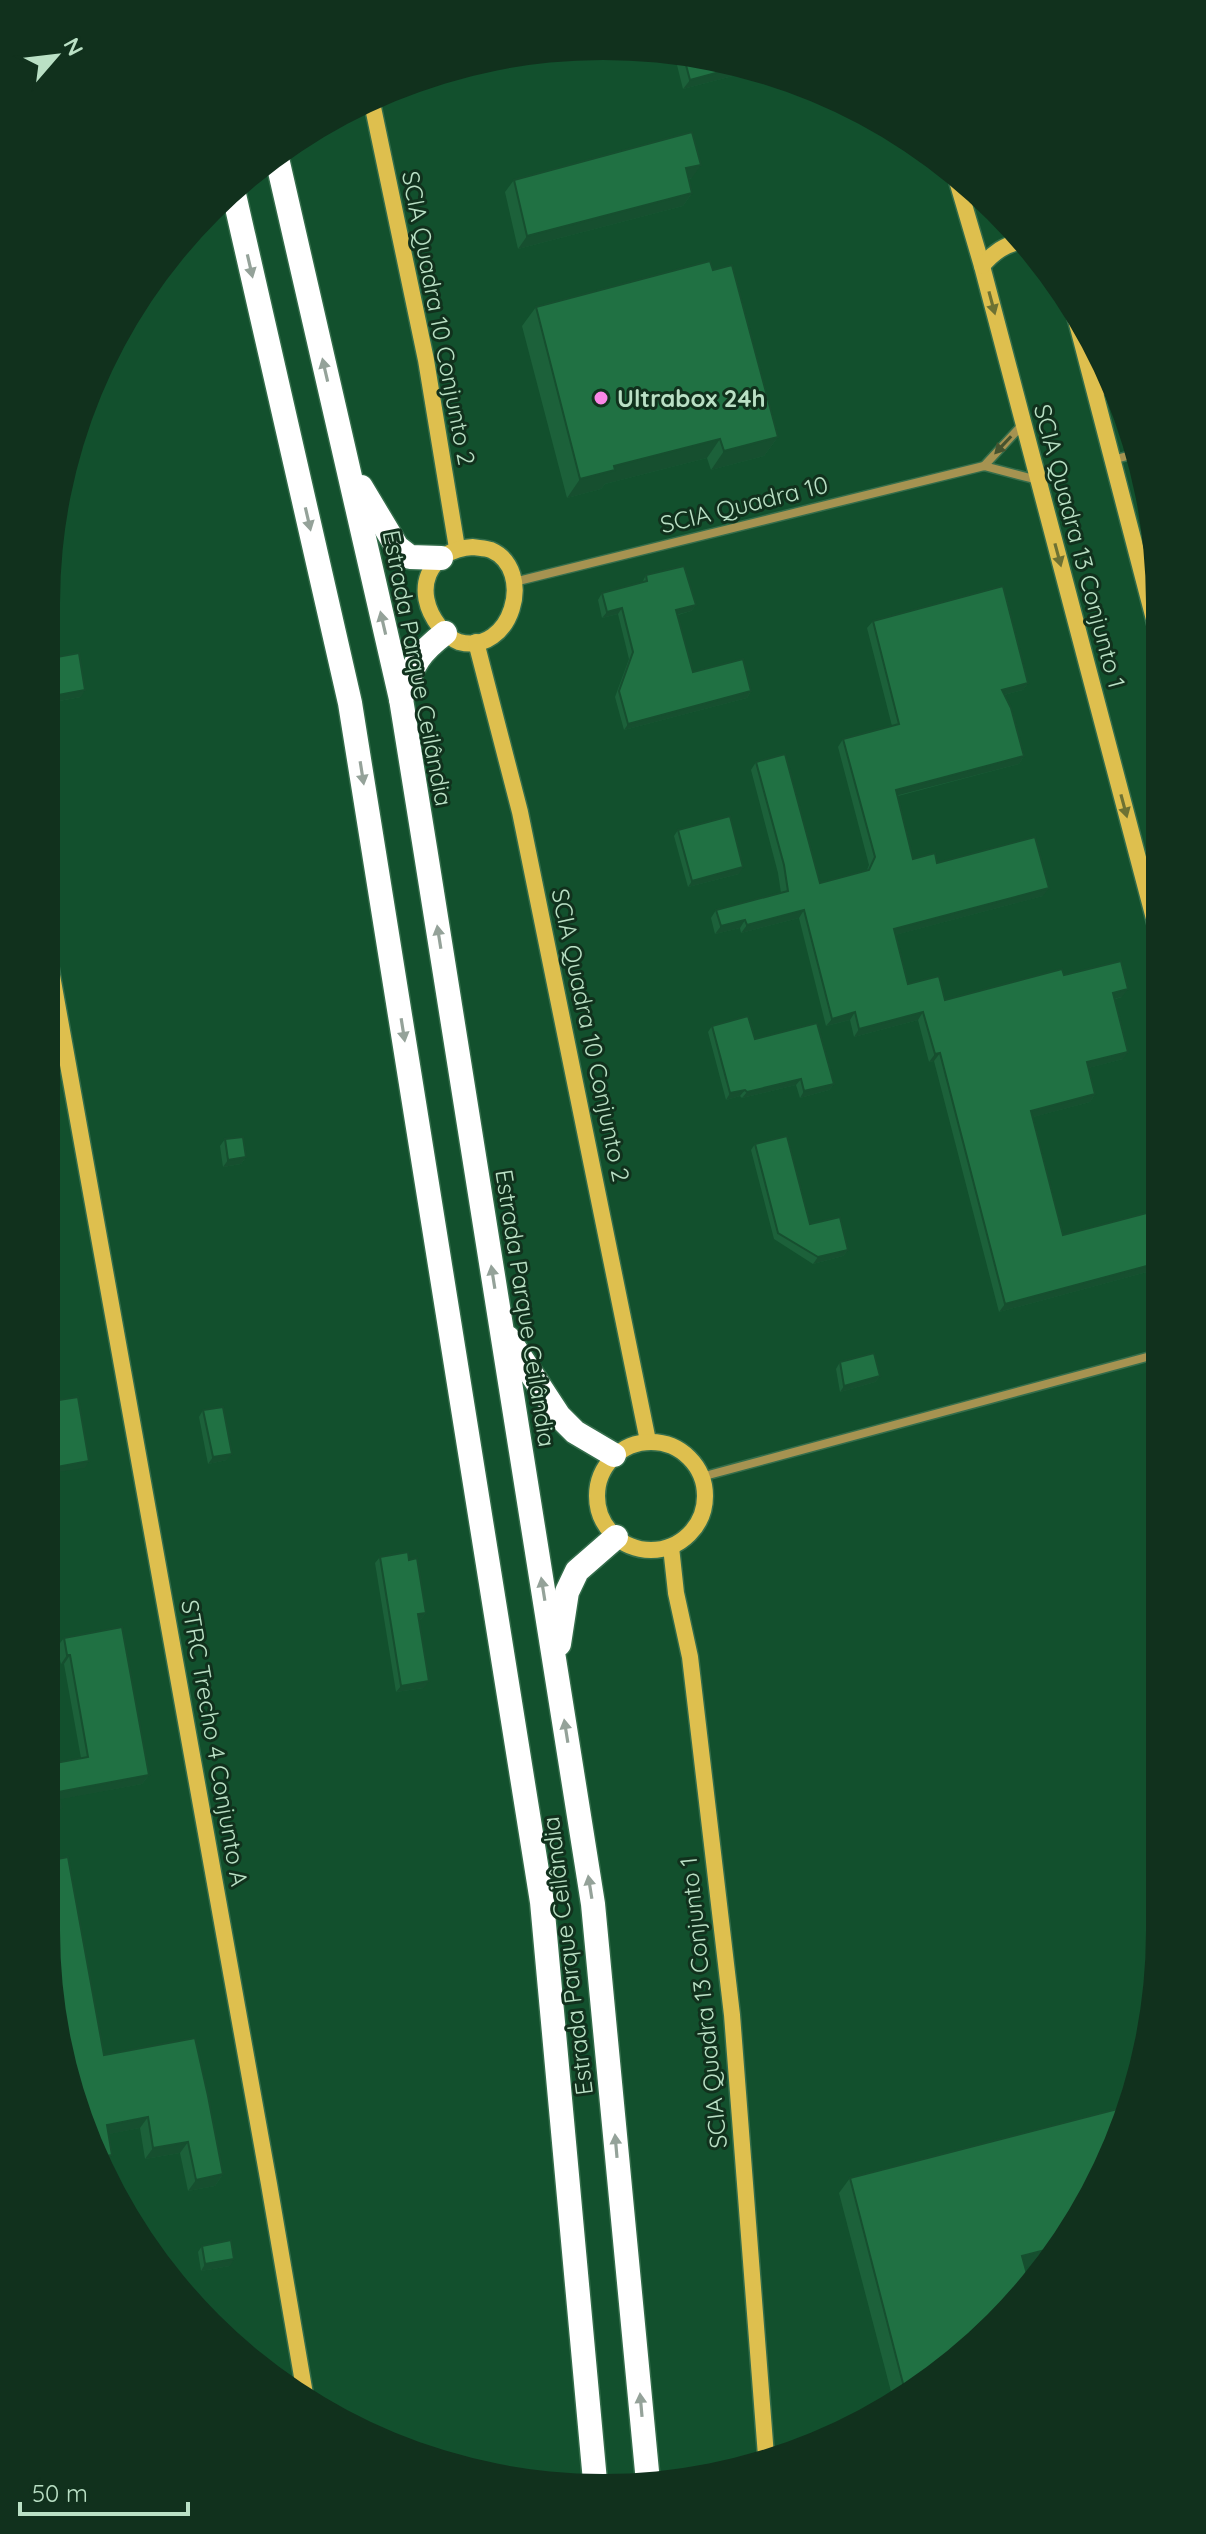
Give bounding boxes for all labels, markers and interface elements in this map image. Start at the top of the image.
north arrow [16,16,96,96]
text: N [58,33,90,60]
street label: SCIA Quadra 10 Conjunto 2 [396,168,482,468]
one-way arrow [245,253,257,278]
one-way arrow [986,291,998,316]
one-way arrow [318,357,331,382]
place label: Ultrabox 24h [617,383,766,413]
marker: Ultrabox 24h [592,389,610,407]
street label: SCIA Quadra 13 Conjunto 1 [1028,401,1132,691]
one-way arrow [995,435,1013,454]
street label: SCIA Quadra 10 [657,469,831,539]
one-way arrow [302,507,315,532]
street label: Estrada Parque Ceilândia [377,527,459,809]
one-way arrow [1052,542,1064,567]
one-way arrow [377,611,389,636]
one-way arrow [356,761,368,786]
one-way arrow [1118,794,1130,819]
street label: SCIA Quadra 10 Conjunto 2 [545,886,637,1184]
one-way arrow [432,924,445,949]
one-way arrow [397,1018,409,1043]
street label: Estrada Parque Ceilândia [489,1167,563,1449]
one-way arrow [486,1264,499,1289]
one-way arrow [536,1576,549,1601]
street label: STRC Trecho 4 Conjunto A [175,1597,255,1889]
one-way arrow [559,1718,571,1743]
street label: Estrada Parque Ceilândia [535,1815,599,2097]
street label: SCIA Quadra 13 Conjunto 1 [673,1856,733,2150]
one-way arrow [583,1874,596,1899]
one-way arrow [609,2133,622,2158]
one-way arrow [634,2392,647,2417]
scale bar [20,2466,188,2516]
text: 50 m [32,2478,88,2508]

